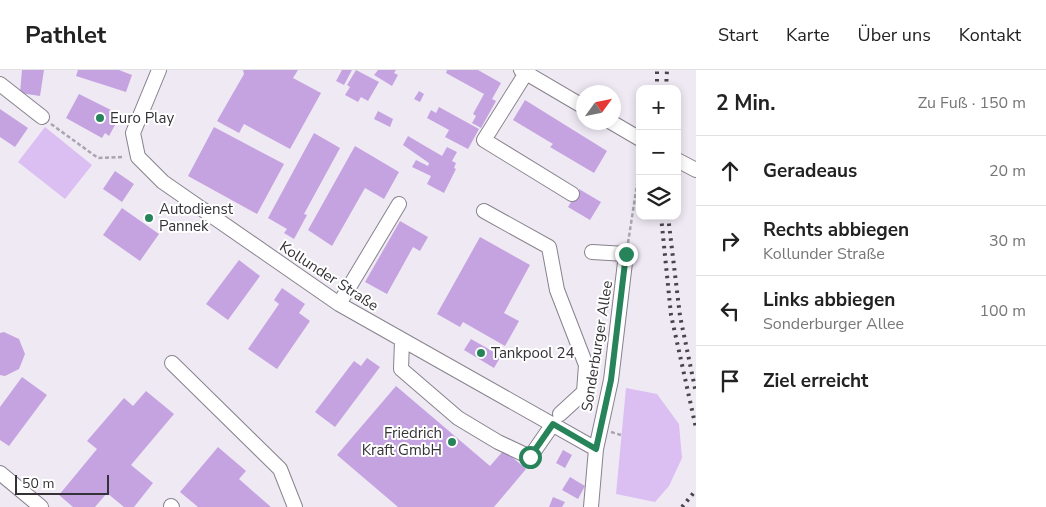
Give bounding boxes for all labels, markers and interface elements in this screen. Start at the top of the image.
text: Pathlet [25,19,106,51]
text: Start [718,23,758,47]
text: Karte [786,23,830,47]
text: Über uns [858,23,931,47]
text: Kontakt [959,23,1021,47]
north arrow [576,85,621,130]
map controls [636,85,681,220]
button: + [636,85,681,130]
text: 2 Min. [716,89,775,117]
text: Zu Fuß · 150 m [918,92,1026,114]
place label: Euro Play [110,108,174,128]
marker: Euro Play [94,112,106,124]
button: − [636,130,681,175]
icon: ahead [716,157,744,185]
text: Geradeaus [763,158,857,184]
text: 20 m [989,160,1026,182]
button: layers [636,175,681,220]
place label: Autodienst Pannek [159,199,234,236]
marker: Autodienst Pannek [143,212,155,224]
text: Rechts abbiegen [763,217,909,243]
icon: right [716,227,744,255]
text: 30 m [989,230,1026,252]
street label: Kollunder Straße [276,237,382,315]
route end [615,243,638,266]
text: Kollunder Straße [763,243,885,265]
street label: Sonderburger Allee [577,279,617,413]
text: Links abbiegen [763,287,895,313]
icon: left [716,297,744,325]
text: 100 m [979,300,1026,322]
text: Sonderburger Allee [763,313,904,335]
place label: Tankpool 24 [491,343,575,363]
marker: Tankpool 24 [475,347,487,359]
icon: arrive [716,367,744,395]
text: Ziel erreicht [763,368,868,394]
place label: Friedrich Kraft GmbH [362,423,442,460]
marker: Friedrich Kraft GmbH [446,436,458,448]
route start [519,446,542,469]
scale bar [15,472,109,495]
text: 50 m [22,474,54,493]

